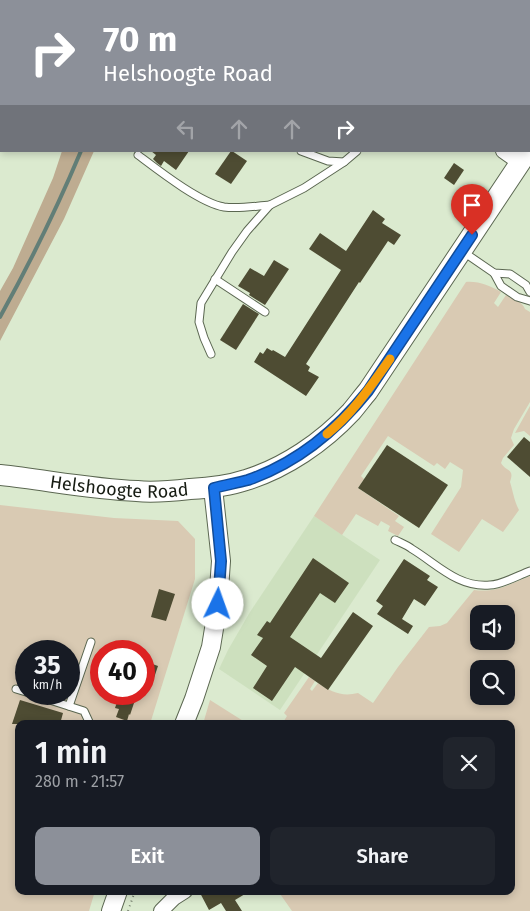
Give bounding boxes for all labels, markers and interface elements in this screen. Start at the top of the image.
text: 70 m [103,18,177,60]
icon: right [20,20,85,85]
text: Helshoogte Road [103,60,273,87]
icon: left [172,115,200,143]
icon: ahead [225,115,253,143]
icon: ahead [278,115,306,143]
icon: right [331,115,359,143]
pin [451,184,493,235]
icon: arrive [458,191,486,219]
street label: Helshoogte Road [49,471,190,503]
position arrow [191,577,243,629]
map controls [470,605,515,705]
button: sound [470,605,515,650]
speed limit sign: 40 [90,640,155,705]
text: 35 [34,651,61,681]
button: search [470,660,515,705]
text: km/h [33,678,62,692]
text: 1 min [35,735,107,771]
button: close [443,737,495,789]
text: 280 m · 21:57 [35,772,124,791]
button: Exit [35,827,260,885]
button: Share [270,827,495,885]

